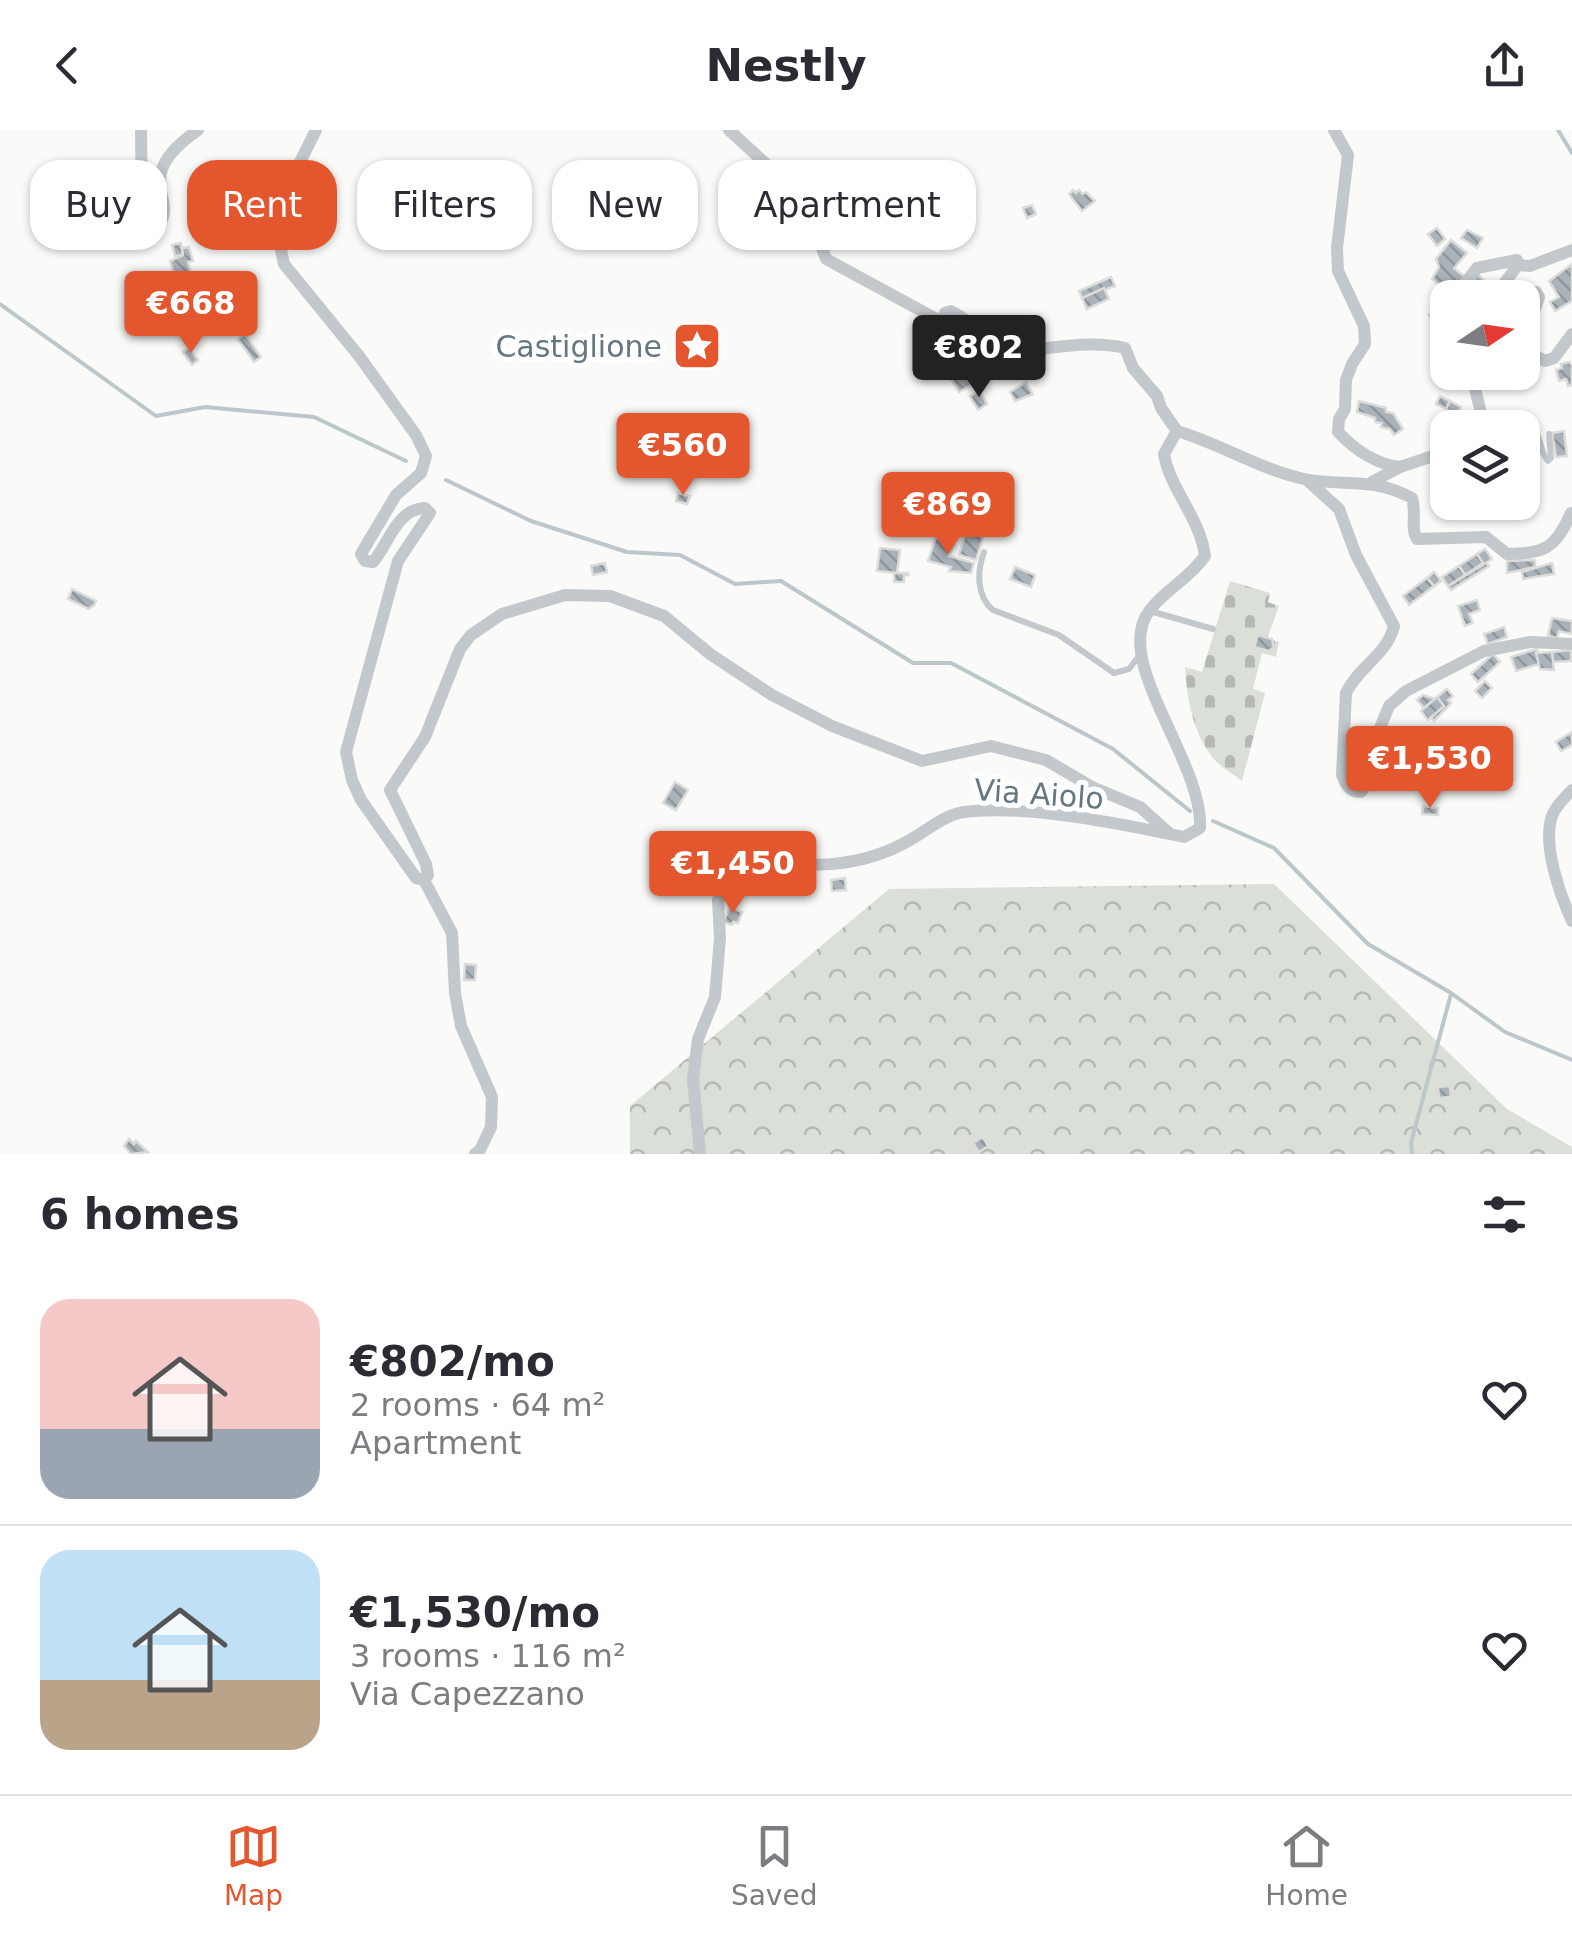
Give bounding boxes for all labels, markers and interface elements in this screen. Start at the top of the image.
icon: back [40,38,95,93]
icon: share [1477,38,1532,93]
text: Nestly [705,39,867,92]
chip: Buy [30,160,167,250]
chip: Rent [187,160,337,250]
chip: Filters [357,160,532,250]
chip: New [552,160,698,250]
chip: Apartment [718,160,976,250]
pin: €668 [132,271,250,356]
north arrow [1430,280,1540,390]
map controls [1430,280,1540,520]
text: €668 [146,284,236,322]
pin: €802 [920,315,1038,400]
place icon: Castiglione [671,320,723,372]
text: €802 [934,328,1024,366]
place label: Castiglione [495,329,662,364]
button: layers [1430,410,1540,520]
pin: €560 [624,413,742,498]
text: €560 [638,426,728,464]
pin: €869 [889,472,1007,557]
text: €869 [903,485,993,523]
pin: €1,530 [1349,726,1511,811]
text: €1,530 [1368,739,1492,777]
street label: Via Aiolo [973,772,1105,816]
pin: €1,450 [652,831,814,916]
text: €1,450 [671,844,795,882]
icon: filters [1477,1187,1532,1242]
text: 6 homes [40,1190,240,1239]
text: €802/mo [350,1337,555,1386]
icon: home [120,1339,240,1459]
icon: heart [1477,1372,1532,1427]
text: 2 rooms · 64 m² [350,1386,605,1424]
text: Apartment [350,1424,521,1462]
text: €1,530/mo [350,1588,600,1637]
icon: home [120,1590,240,1710]
icon: heart [1477,1623,1532,1678]
text: 3 rooms · 116 m² [350,1637,626,1675]
text: Via Capezzano [350,1675,585,1713]
tab: Map [224,1819,283,1912]
tab: Saved [731,1819,817,1912]
tab: Home [1265,1819,1348,1912]

